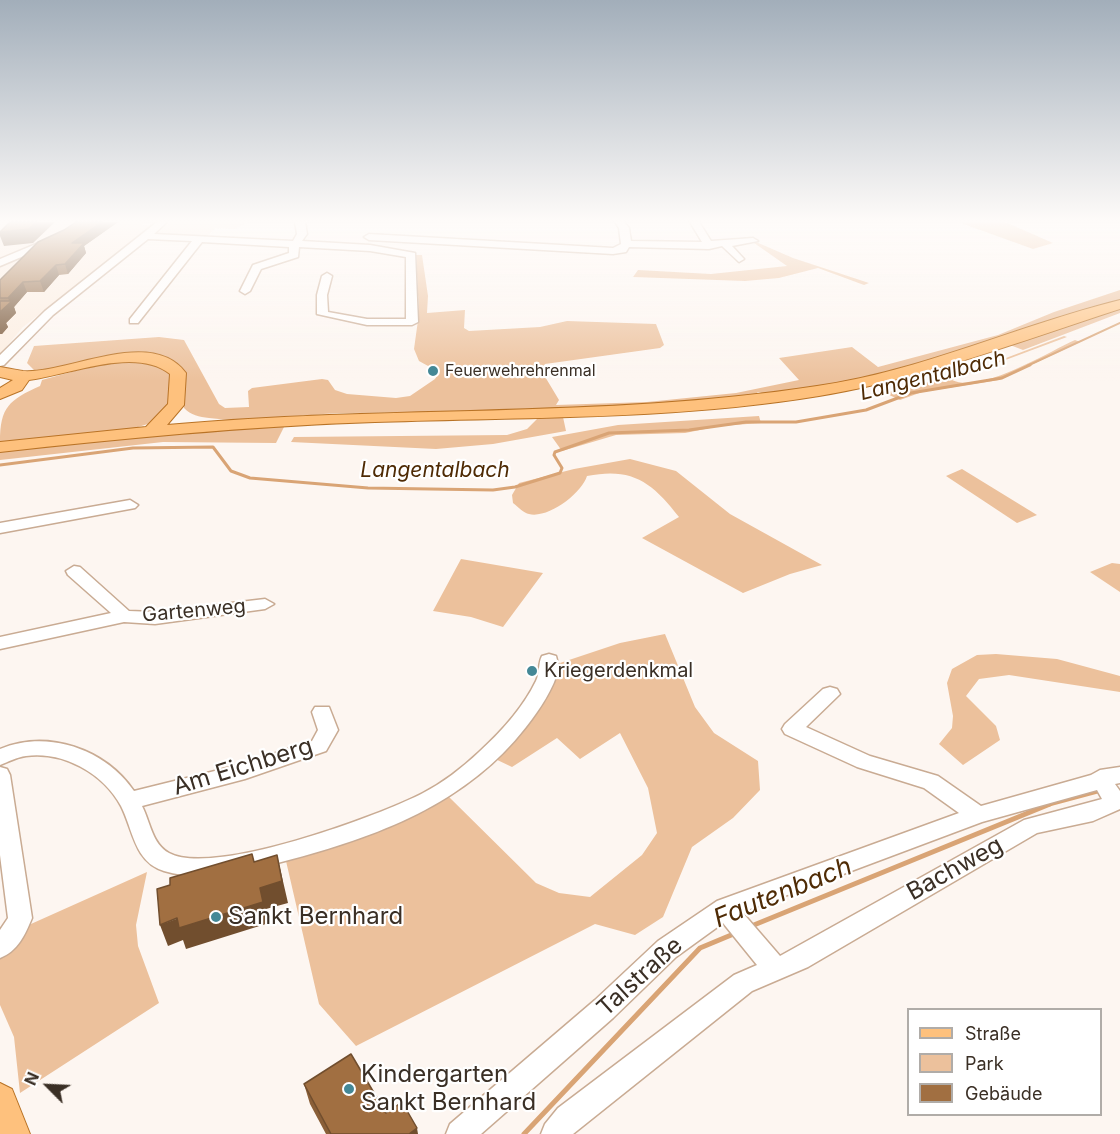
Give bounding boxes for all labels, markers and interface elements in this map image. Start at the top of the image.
water label: Langentalbach [857,346,1009,406]
place label: Feuerwehrehrenmal [445,361,596,381]
marker: Feuerwehrehrenmal [426,364,440,378]
water label: Langentalbach [360,458,510,484]
street label: Gartenweg [141,595,247,627]
place label: Kriegerdenkmal [544,659,693,683]
marker: Kriegerdenkmal [525,664,539,678]
street label: Am Eichberg [170,732,316,802]
street label: Bachweg [902,831,1008,907]
water label: Fautenbach [709,851,857,935]
place label: Sankt Bernhard [228,903,403,931]
marker: Sankt Bernhard [209,910,223,924]
street label: Talstraße [591,931,689,1023]
legend [907,1008,1102,1116]
text: Straße [965,1023,1021,1044]
text: Park [965,1053,1004,1074]
north arrow [18,1056,78,1116]
place label: Kindergarten Sankt Bernhard [361,1061,536,1117]
text: N [20,1069,43,1088]
marker: Kindergarten Sankt Bernhard [342,1082,356,1096]
text: Gebäude [965,1083,1042,1104]

